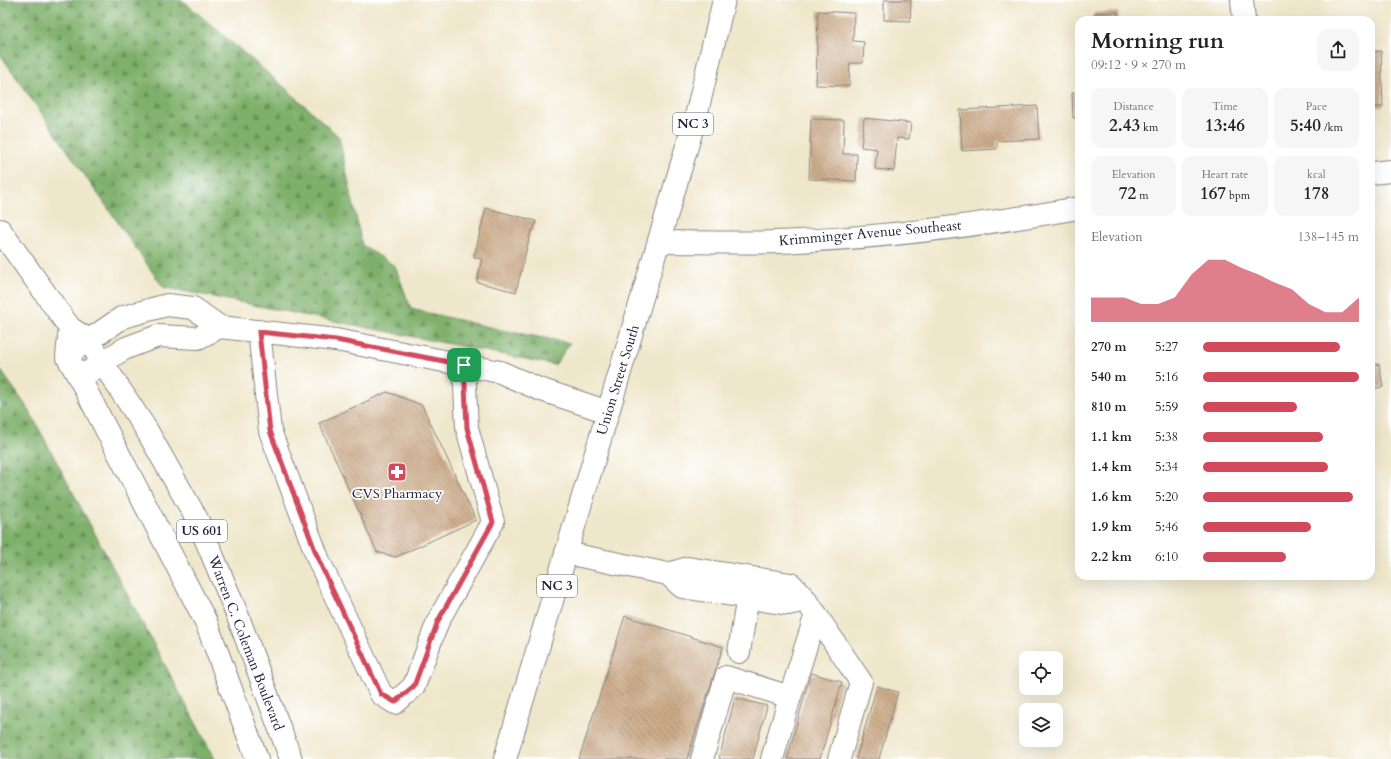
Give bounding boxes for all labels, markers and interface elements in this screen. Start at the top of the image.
text: Morning run [1091,26,1224,56]
button: share [1317,29,1359,71]
text: 09:12 · 9 × 270 m [1091,56,1186,74]
text: Distance [1114,99,1154,114]
text: Time [1212,99,1238,114]
text: Pace [1306,99,1327,114]
road number: NC 3 [673,113,713,135]
text: 2.43 [1109,114,1140,137]
text: 13:46 [1205,114,1245,137]
text: 5:40 [1290,114,1321,137]
text: km [1140,120,1158,135]
text: /km [1321,120,1343,135]
text: Elevation [1112,167,1156,182]
text: Heart rate [1202,167,1248,182]
text: kcal [1307,167,1326,182]
text: 72 [1119,182,1136,205]
text: 167 [1200,182,1226,205]
text: 178 [1303,182,1329,205]
text: m [1136,188,1149,203]
text: bpm [1226,188,1250,203]
street label: Krimminger Avenue Southeast [778,216,963,250]
text: Elevation [1091,228,1143,246]
text: 138–145 m [1297,228,1359,246]
street label: Union Street South [592,322,644,437]
text: 270 m [1091,338,1126,356]
text: 5:27 [1155,338,1178,356]
pin [447,348,481,382]
icon: arrive [453,354,475,376]
text: 540 m [1091,368,1126,386]
text: 5:16 [1155,368,1178,386]
text: 810 m [1091,398,1126,416]
text: 5:59 [1155,398,1178,416]
text: 1.1 km [1091,428,1132,446]
text: 5:38 [1155,428,1178,446]
text: 1.4 km [1091,458,1132,476]
text: 5:34 [1155,458,1178,476]
pharmacy icon: CVS Pharmacy [386,461,408,483]
place label: CVS Pharmacy [352,484,443,503]
text: 1.6 km [1091,488,1132,506]
text: 5:20 [1155,488,1178,506]
text: 1.9 km [1091,518,1132,536]
text: 5:46 [1155,518,1178,536]
road number: US 601 [177,520,227,542]
text: 2.2 km [1091,548,1132,566]
text: 6:10 [1155,548,1178,566]
street label: Warren C. Coleman Boulevard [203,552,288,734]
road number: NC 3 [537,575,577,597]
map controls [1019,651,1063,747]
button: locate [1019,651,1063,695]
button: layers [1019,703,1063,747]

